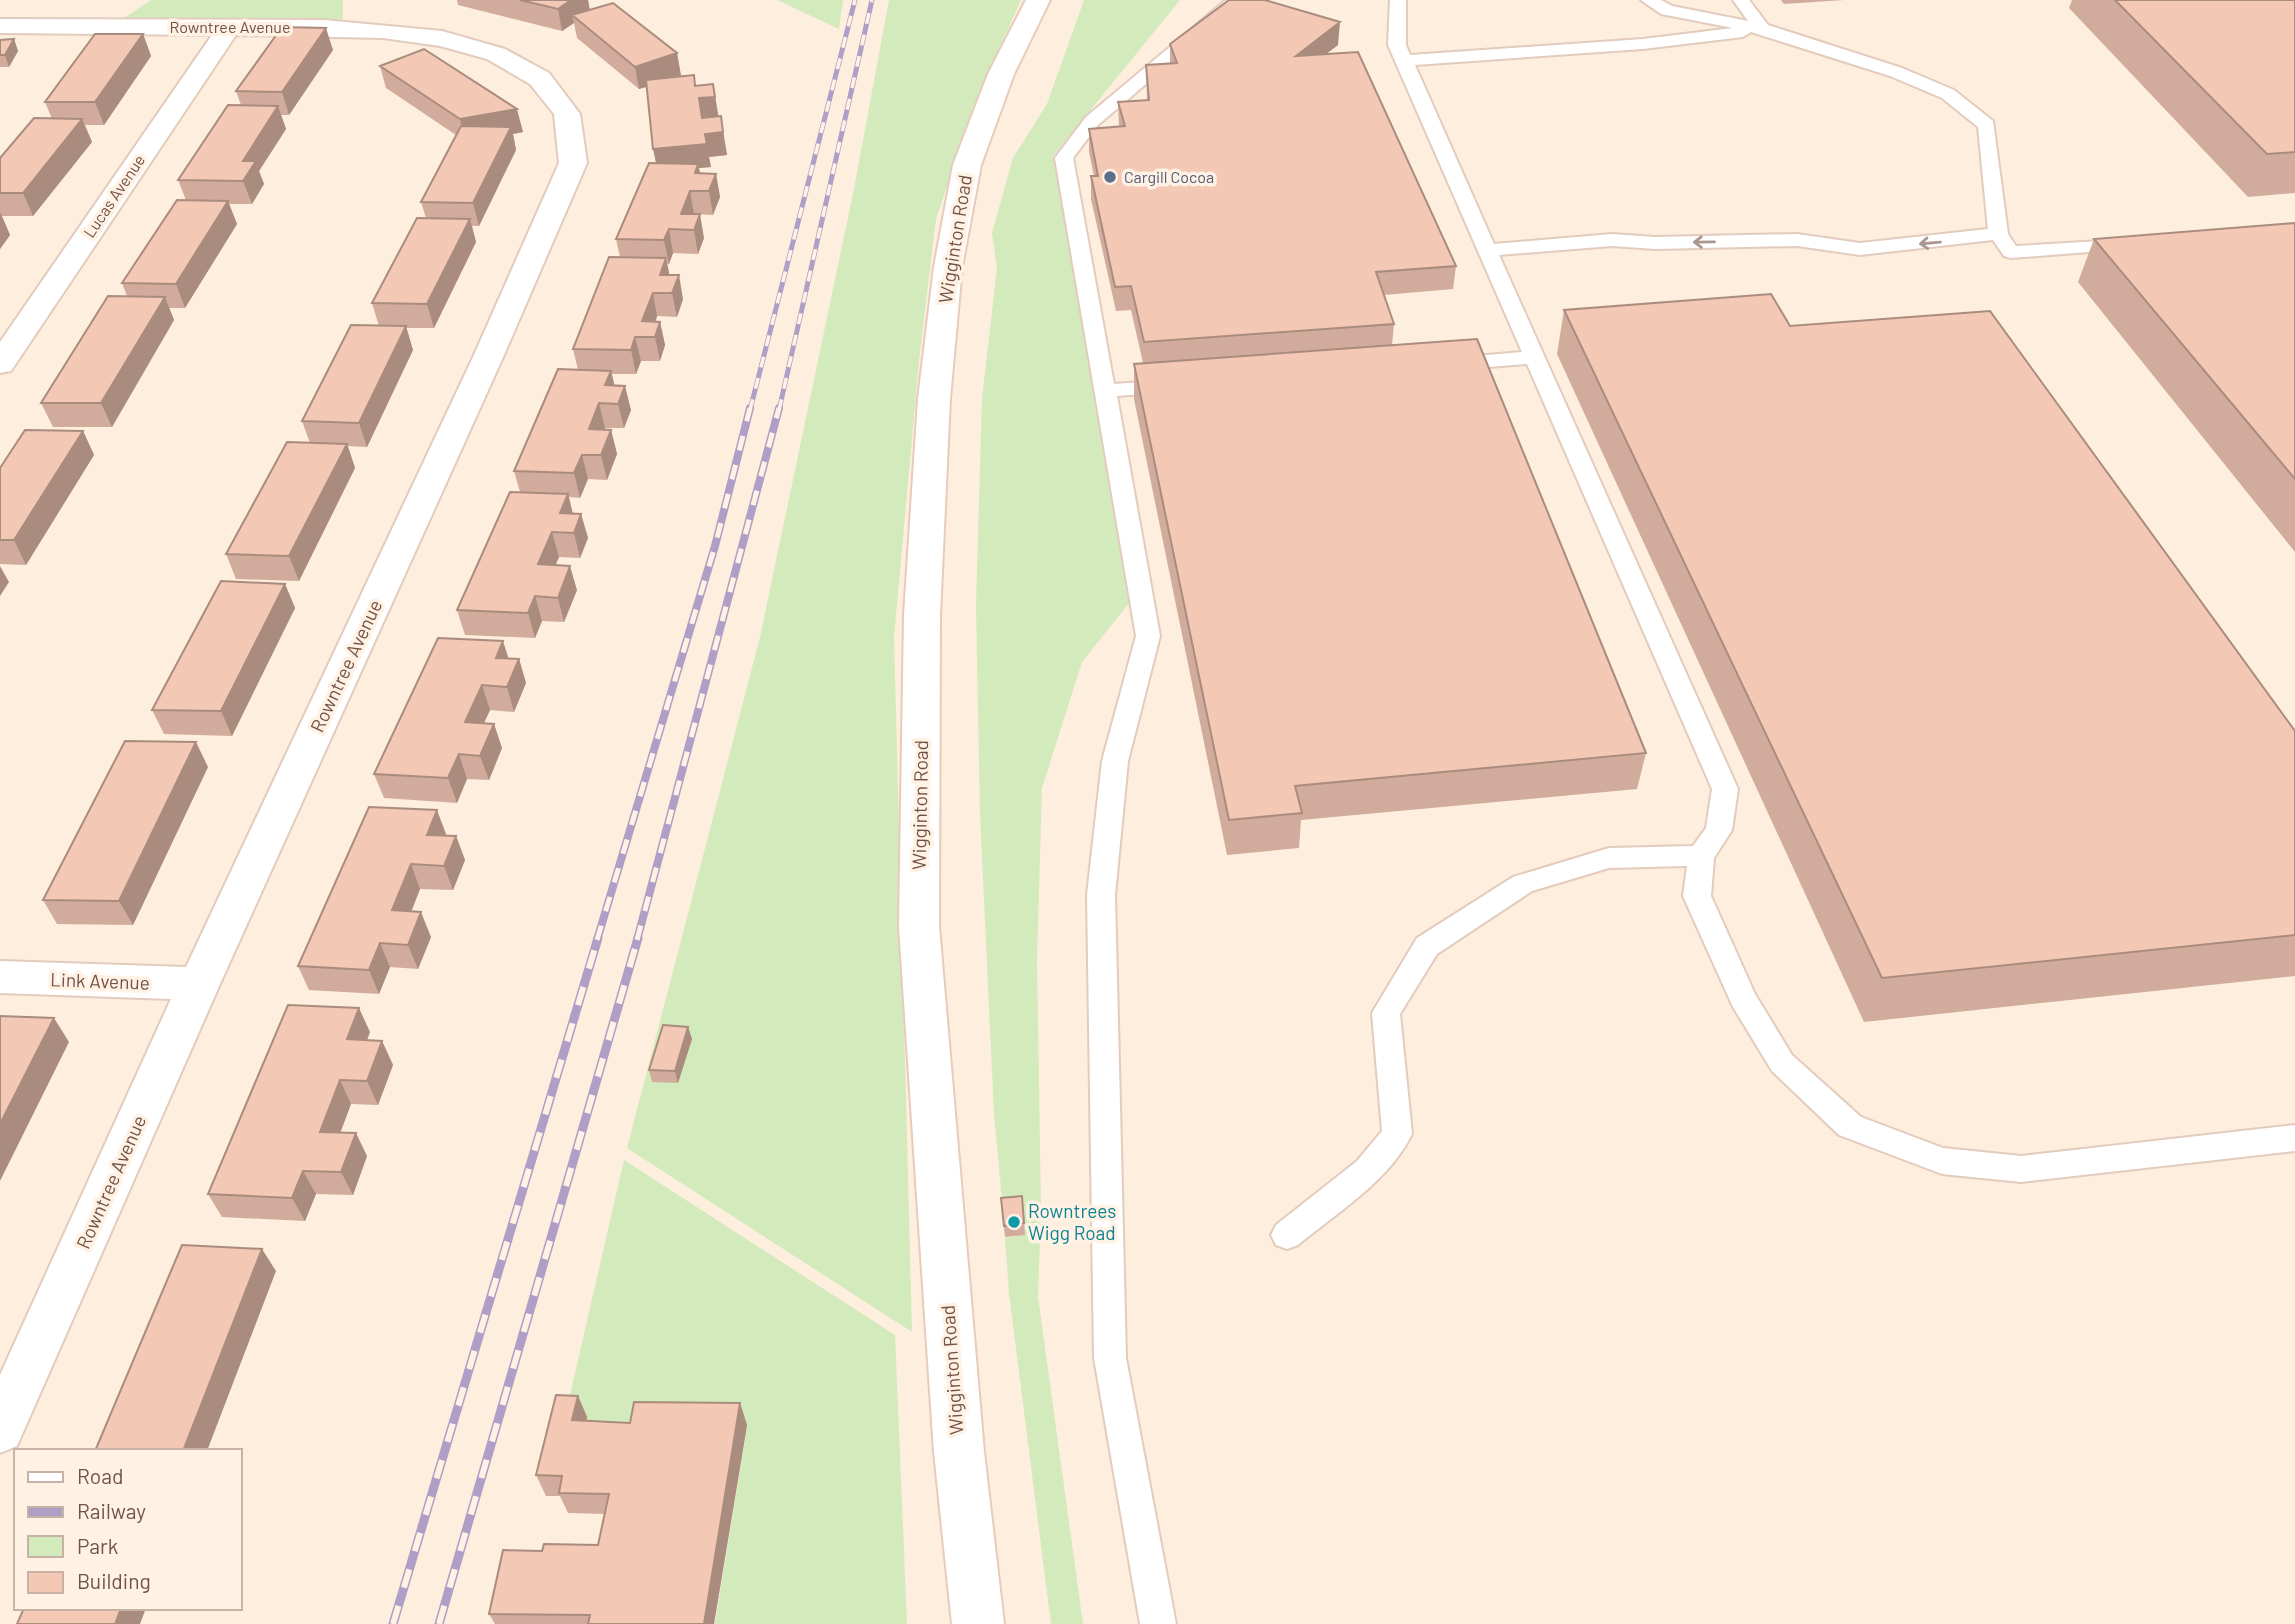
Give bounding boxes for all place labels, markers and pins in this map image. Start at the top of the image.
place label: Cargill Cocoa [1124,167,1214,186]
marker: Cargill Cocoa [1102,169,1118,185]
place label: Rowntrees Wigg Road [1028,1199,1116,1244]
marker: Rowntrees Wigg Road [1006,1214,1022,1230]

